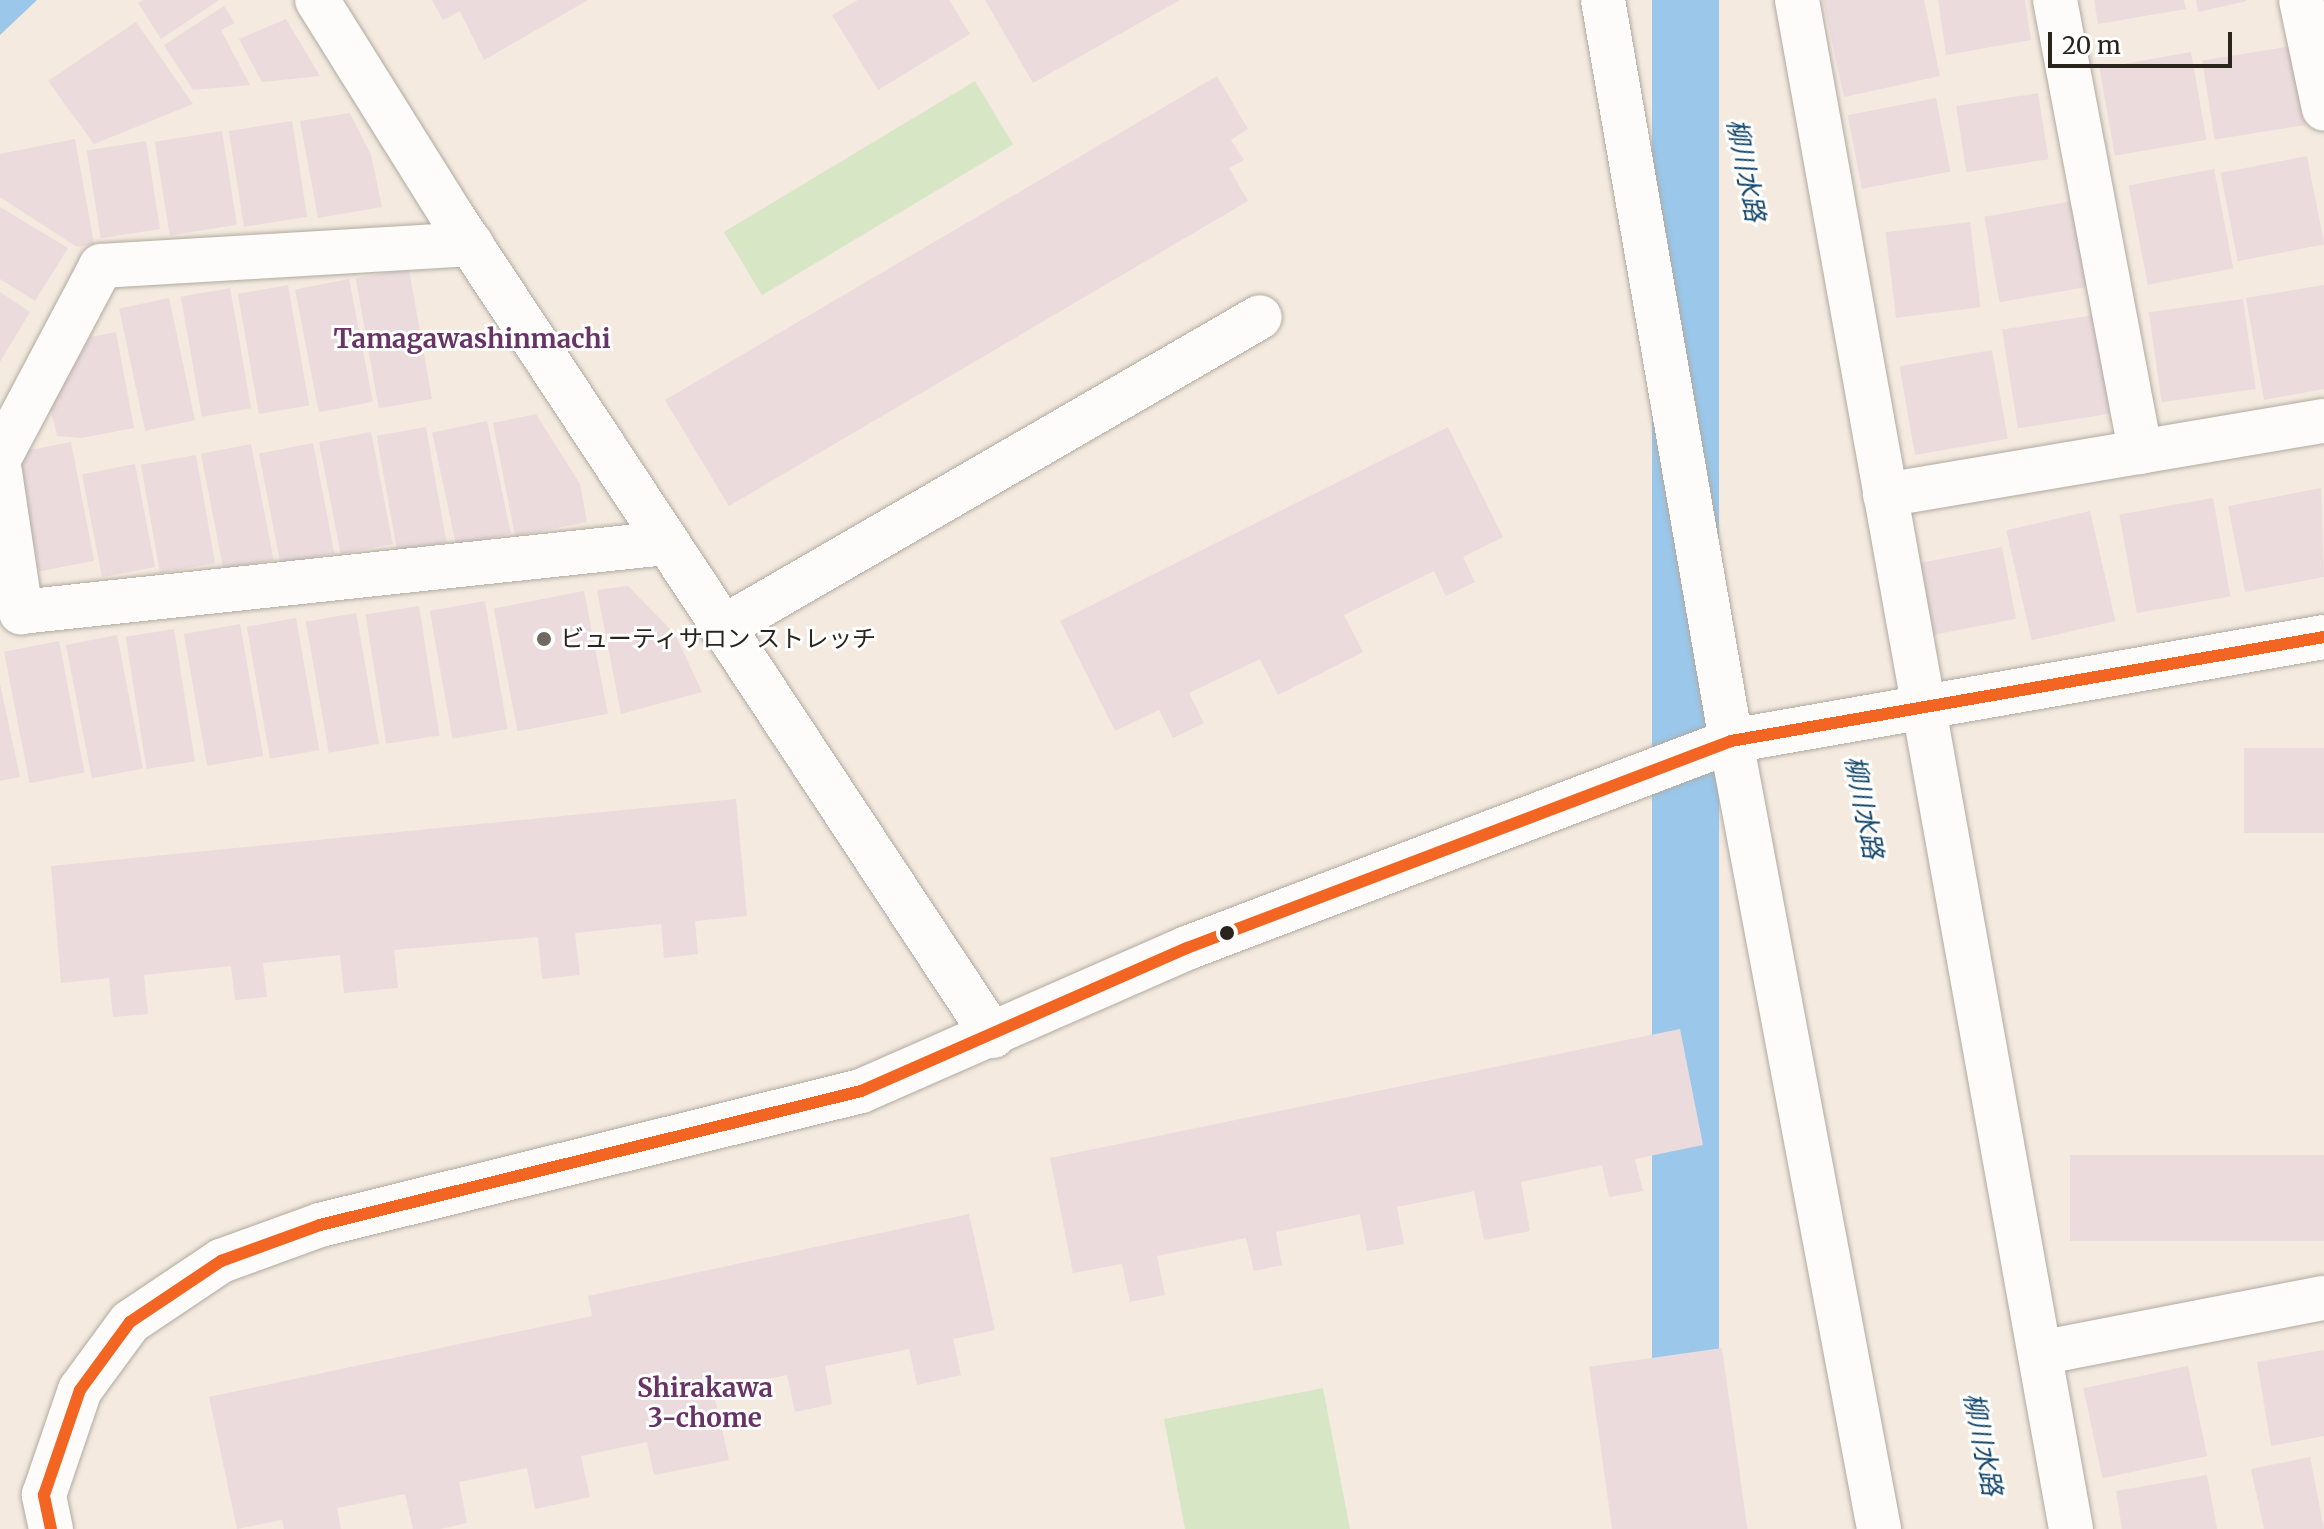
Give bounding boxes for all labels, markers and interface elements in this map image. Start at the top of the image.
scale bar [2052,16,2236,66]
text: 20 m [2062,30,2121,61]
water label: 柳川水路 [1721,116,1771,224]
district label: Tamagawashinmachi [333,323,611,355]
place label: ビューティサロン ストレッチ [560,625,878,653]
marker: ビューティサロン ストレッチ [535,630,553,648]
water label: 柳川水路 [1839,753,1889,861]
unlabelled marker [1219,925,1235,941]
district label: Shirakawa 3-chome [637,1372,773,1434]
water label: 柳川水路 [1958,1390,2008,1498]

